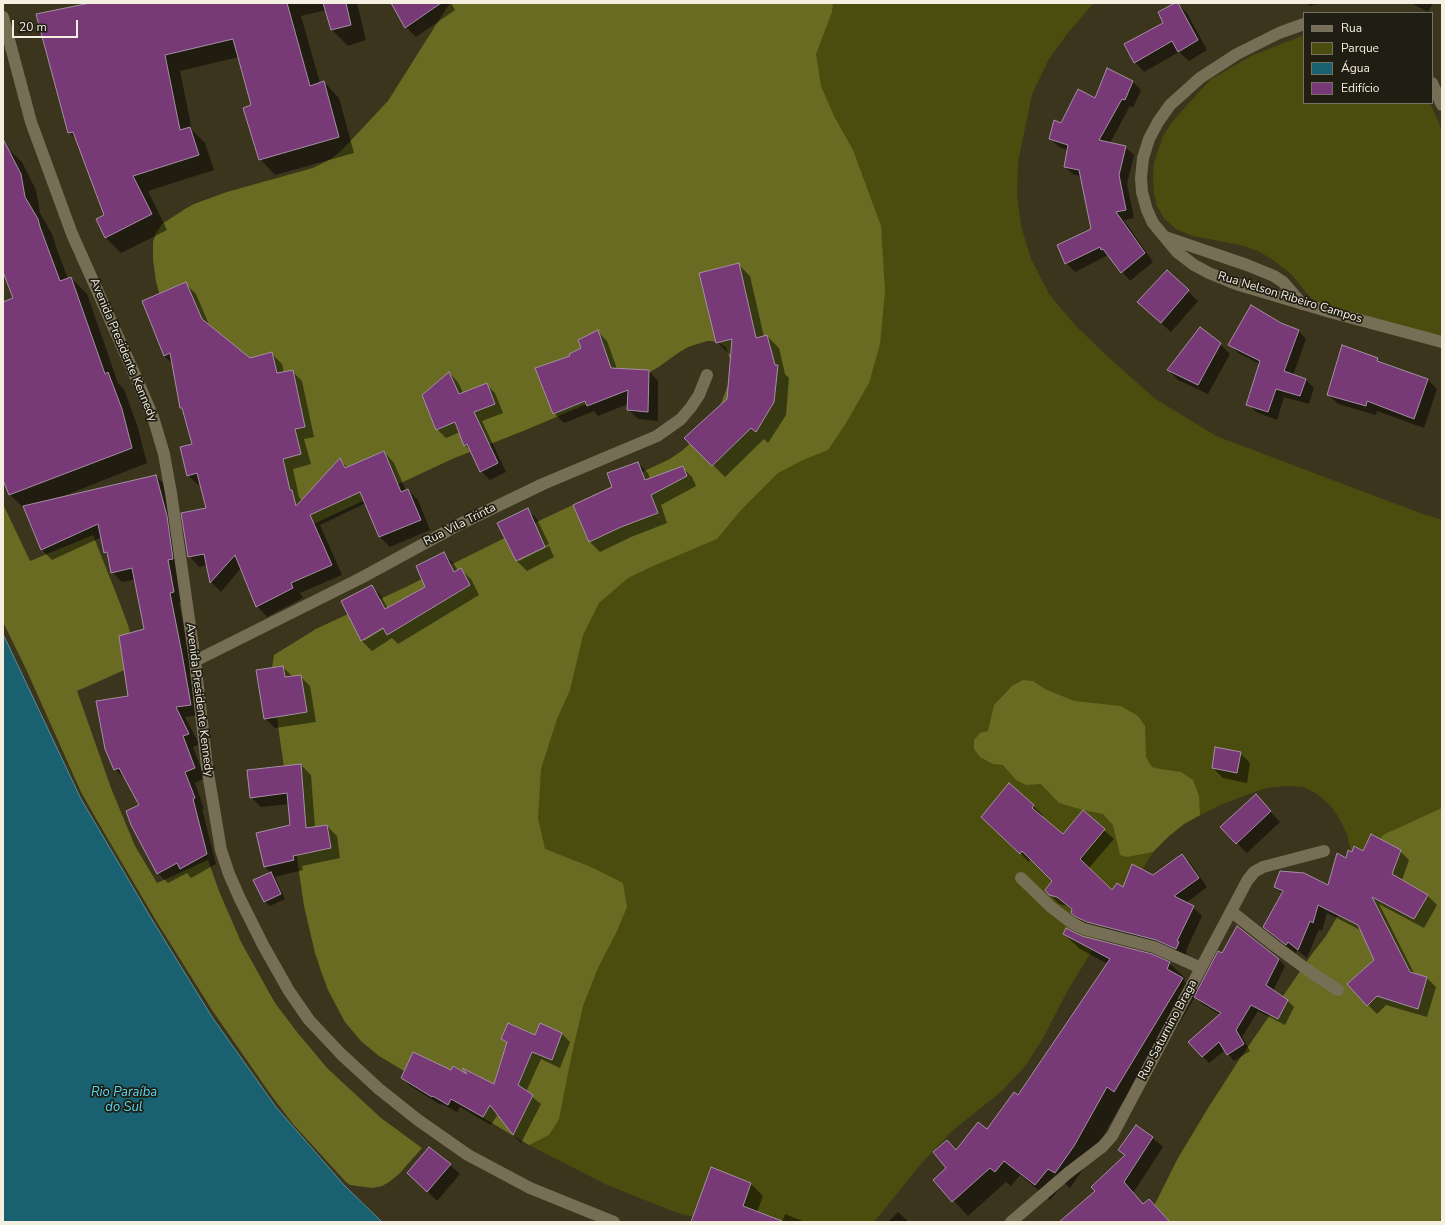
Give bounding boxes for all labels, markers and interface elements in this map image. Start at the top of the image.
scale bar [14,12,80,38]
legend [1303,12,1433,104]
text: 20 m [19,19,47,35]
text: Rua [1341,20,1362,36]
text: Parque [1341,40,1379,56]
text: Água [1341,60,1370,76]
text: Edifício [1341,80,1380,96]
street label: Rua Nelson Ribeiro Campos [1216,269,1364,327]
street label: Avenida Presidente Kennedy [86,276,160,424]
street label: Rua Vila Trinta [422,501,498,549]
street label: Avenida Presidente Kennedy [182,623,216,777]
street label: Rua Saturnino Braga [1135,977,1201,1083]
water label: Rio Paraíba do Sul [91,1085,157,1116]

